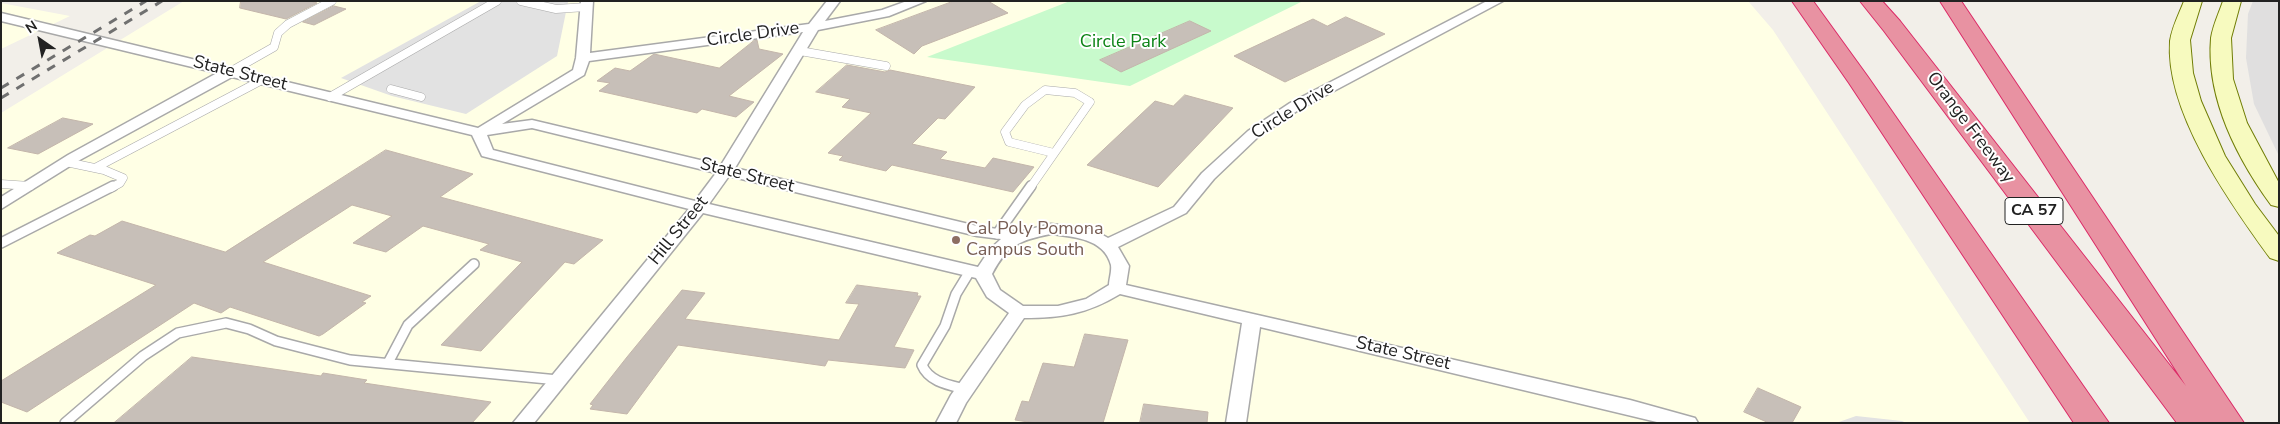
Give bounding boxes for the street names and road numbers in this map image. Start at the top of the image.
street label: Circle Drive [705,18,801,52]
street label: State Street [191,52,289,96]
street label: Orange Freeway [1921,68,2019,188]
street label: Circle Drive [1248,77,1338,145]
street label: State Street [698,154,796,198]
street label: Hill Street [645,192,713,270]
road number: CA 57 [2005,198,2063,225]
street label: State Street [1354,333,1452,375]

